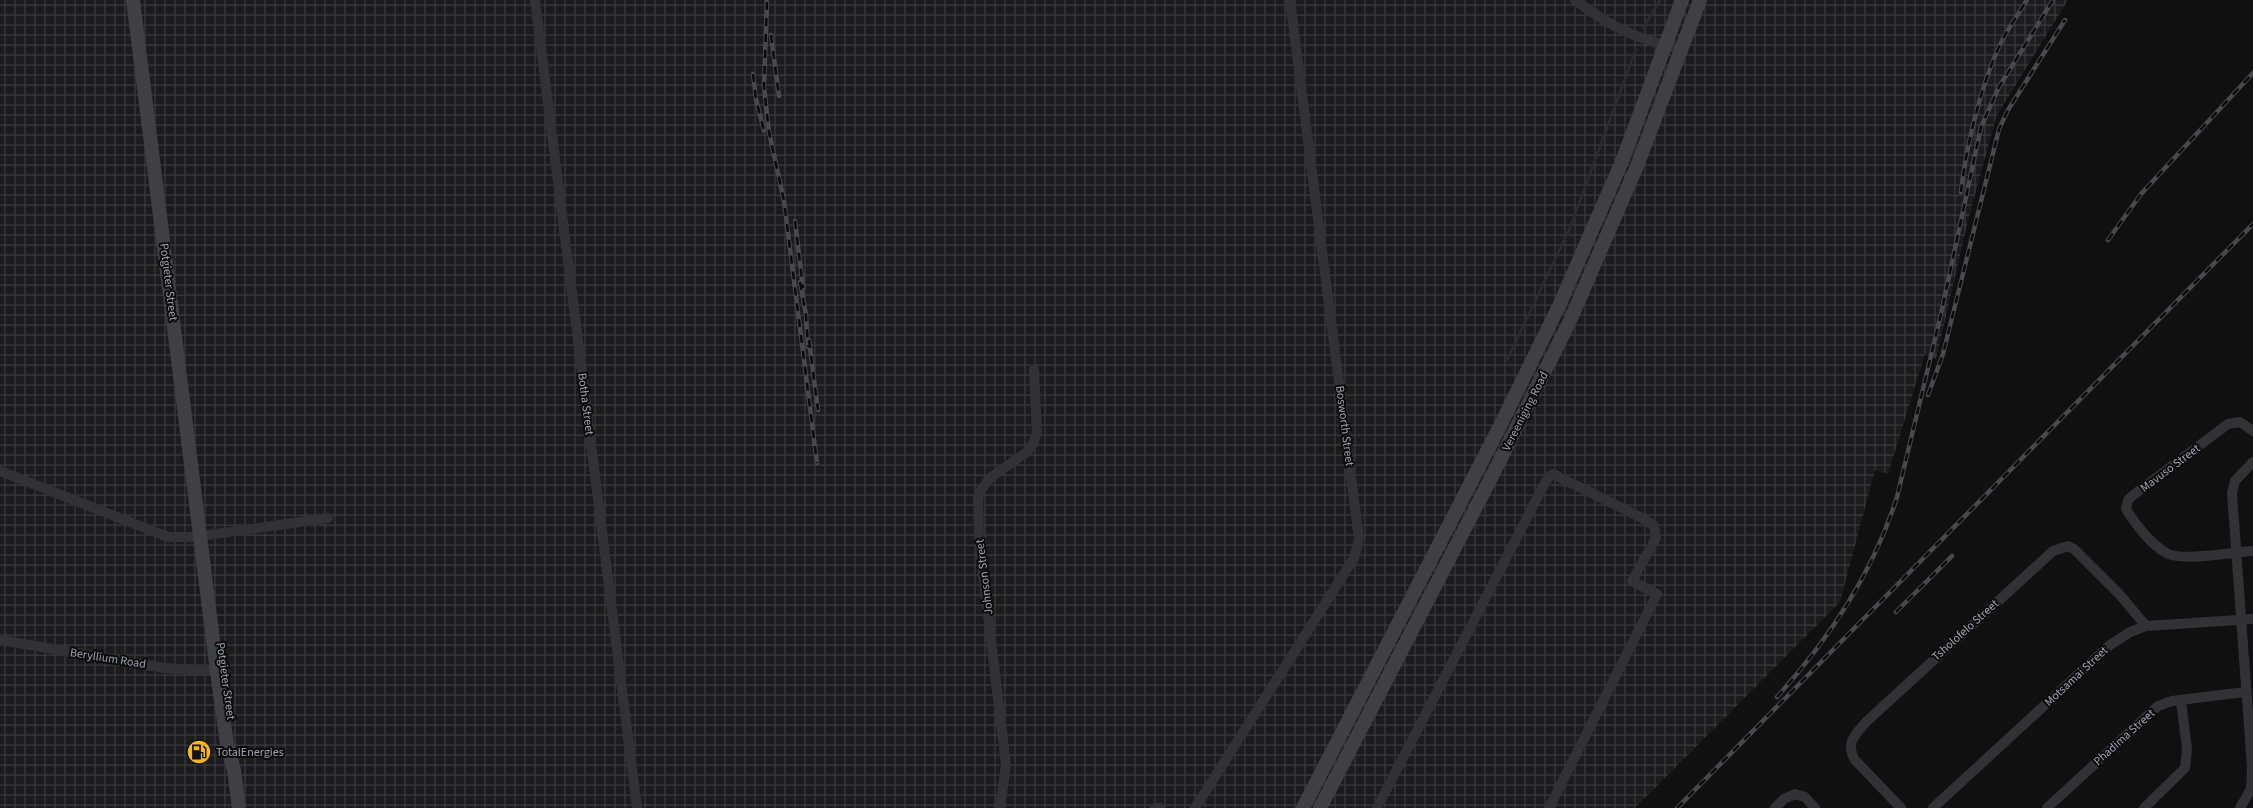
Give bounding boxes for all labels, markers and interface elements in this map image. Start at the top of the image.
street label: Potgieter Street [155,242,182,322]
street label: Vereeniging Road [1498,369,1553,454]
street label: Botha Street [573,372,598,436]
street label: Bosworth Street [1331,385,1358,467]
street label: Mavuso Street [2137,440,2204,497]
street label: Johnson Street [971,538,998,616]
street label: Tsholofelo Street [1928,596,2002,665]
street label: Potgieter Street [212,641,239,721]
street label: Motsamai Street [2041,642,2112,710]
street label: Beryllium Road [69,644,147,673]
street label: Phadima Street [2090,705,2159,770]
fuel station icon: TotalEnergies [186,739,212,765]
place label: TotalEnergies [216,744,284,761]

